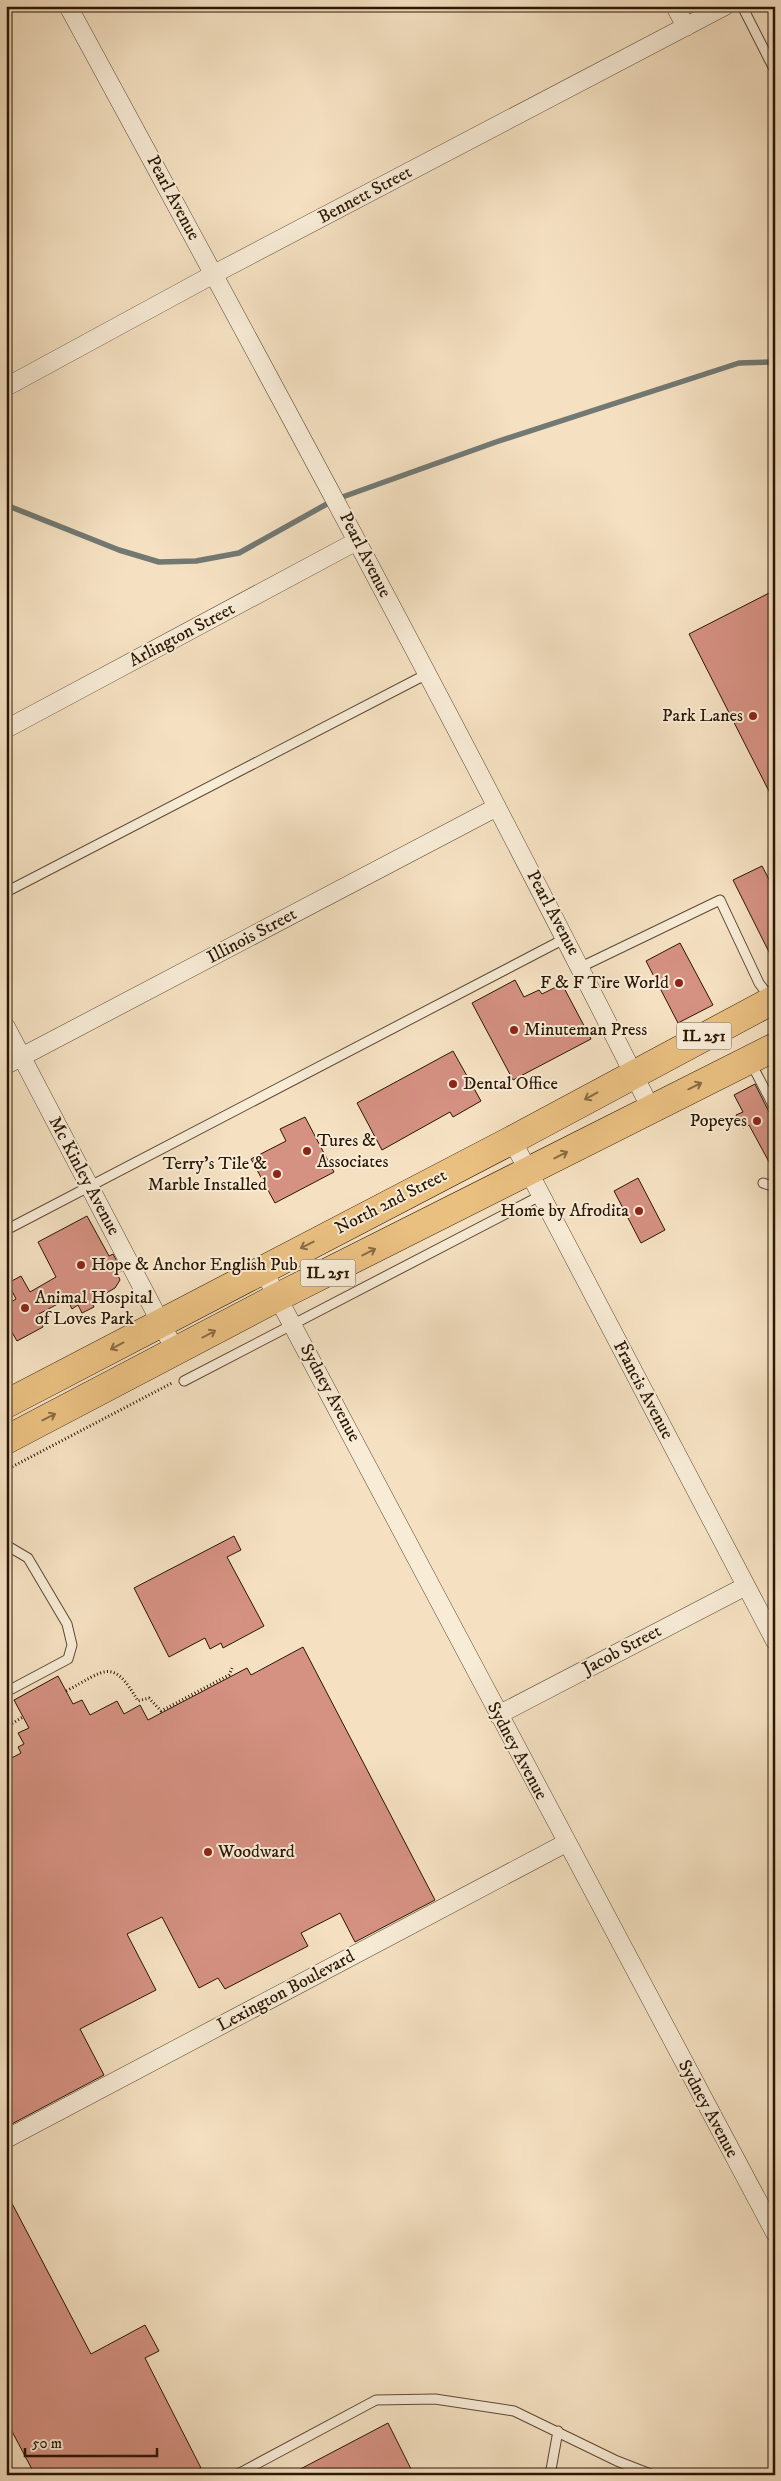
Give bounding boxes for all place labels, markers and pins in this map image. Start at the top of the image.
place label: Park Lanes [662,705,743,727]
marker: Park Lanes [747,710,759,722]
place label: F & F Tire World [540,972,669,994]
marker: F & F Tire World [673,977,685,989]
place label: Minuteman Press [524,1019,647,1041]
marker: Minuteman Press [508,1024,520,1036]
place label: Dental Office [463,1073,558,1095]
marker: Dental Office [447,1078,459,1090]
place label: Popeyes [690,1110,747,1132]
marker: Popeyes [751,1115,763,1127]
place label: Tures & Associates [317,1130,389,1173]
marker: Tures & Associates [301,1145,313,1157]
place label: Terry's Tile & Marble Installed [148,1153,267,1196]
marker: Terry's Tile & Marble Installed [271,1168,283,1180]
place label: Home by Afrodita [500,1200,629,1222]
marker: Home by Afrodita [633,1205,645,1217]
place label: Hope & Anchor English Pub [91,1254,298,1276]
marker: Hope & Anchor English Pub [75,1259,87,1271]
place label: Animal Hospital of Loves Park [35,1287,154,1330]
marker: Animal Hospital of Loves Park [19,1302,31,1314]
place label: Woodward [217,1841,295,1863]
marker: Woodward [202,1846,214,1858]

